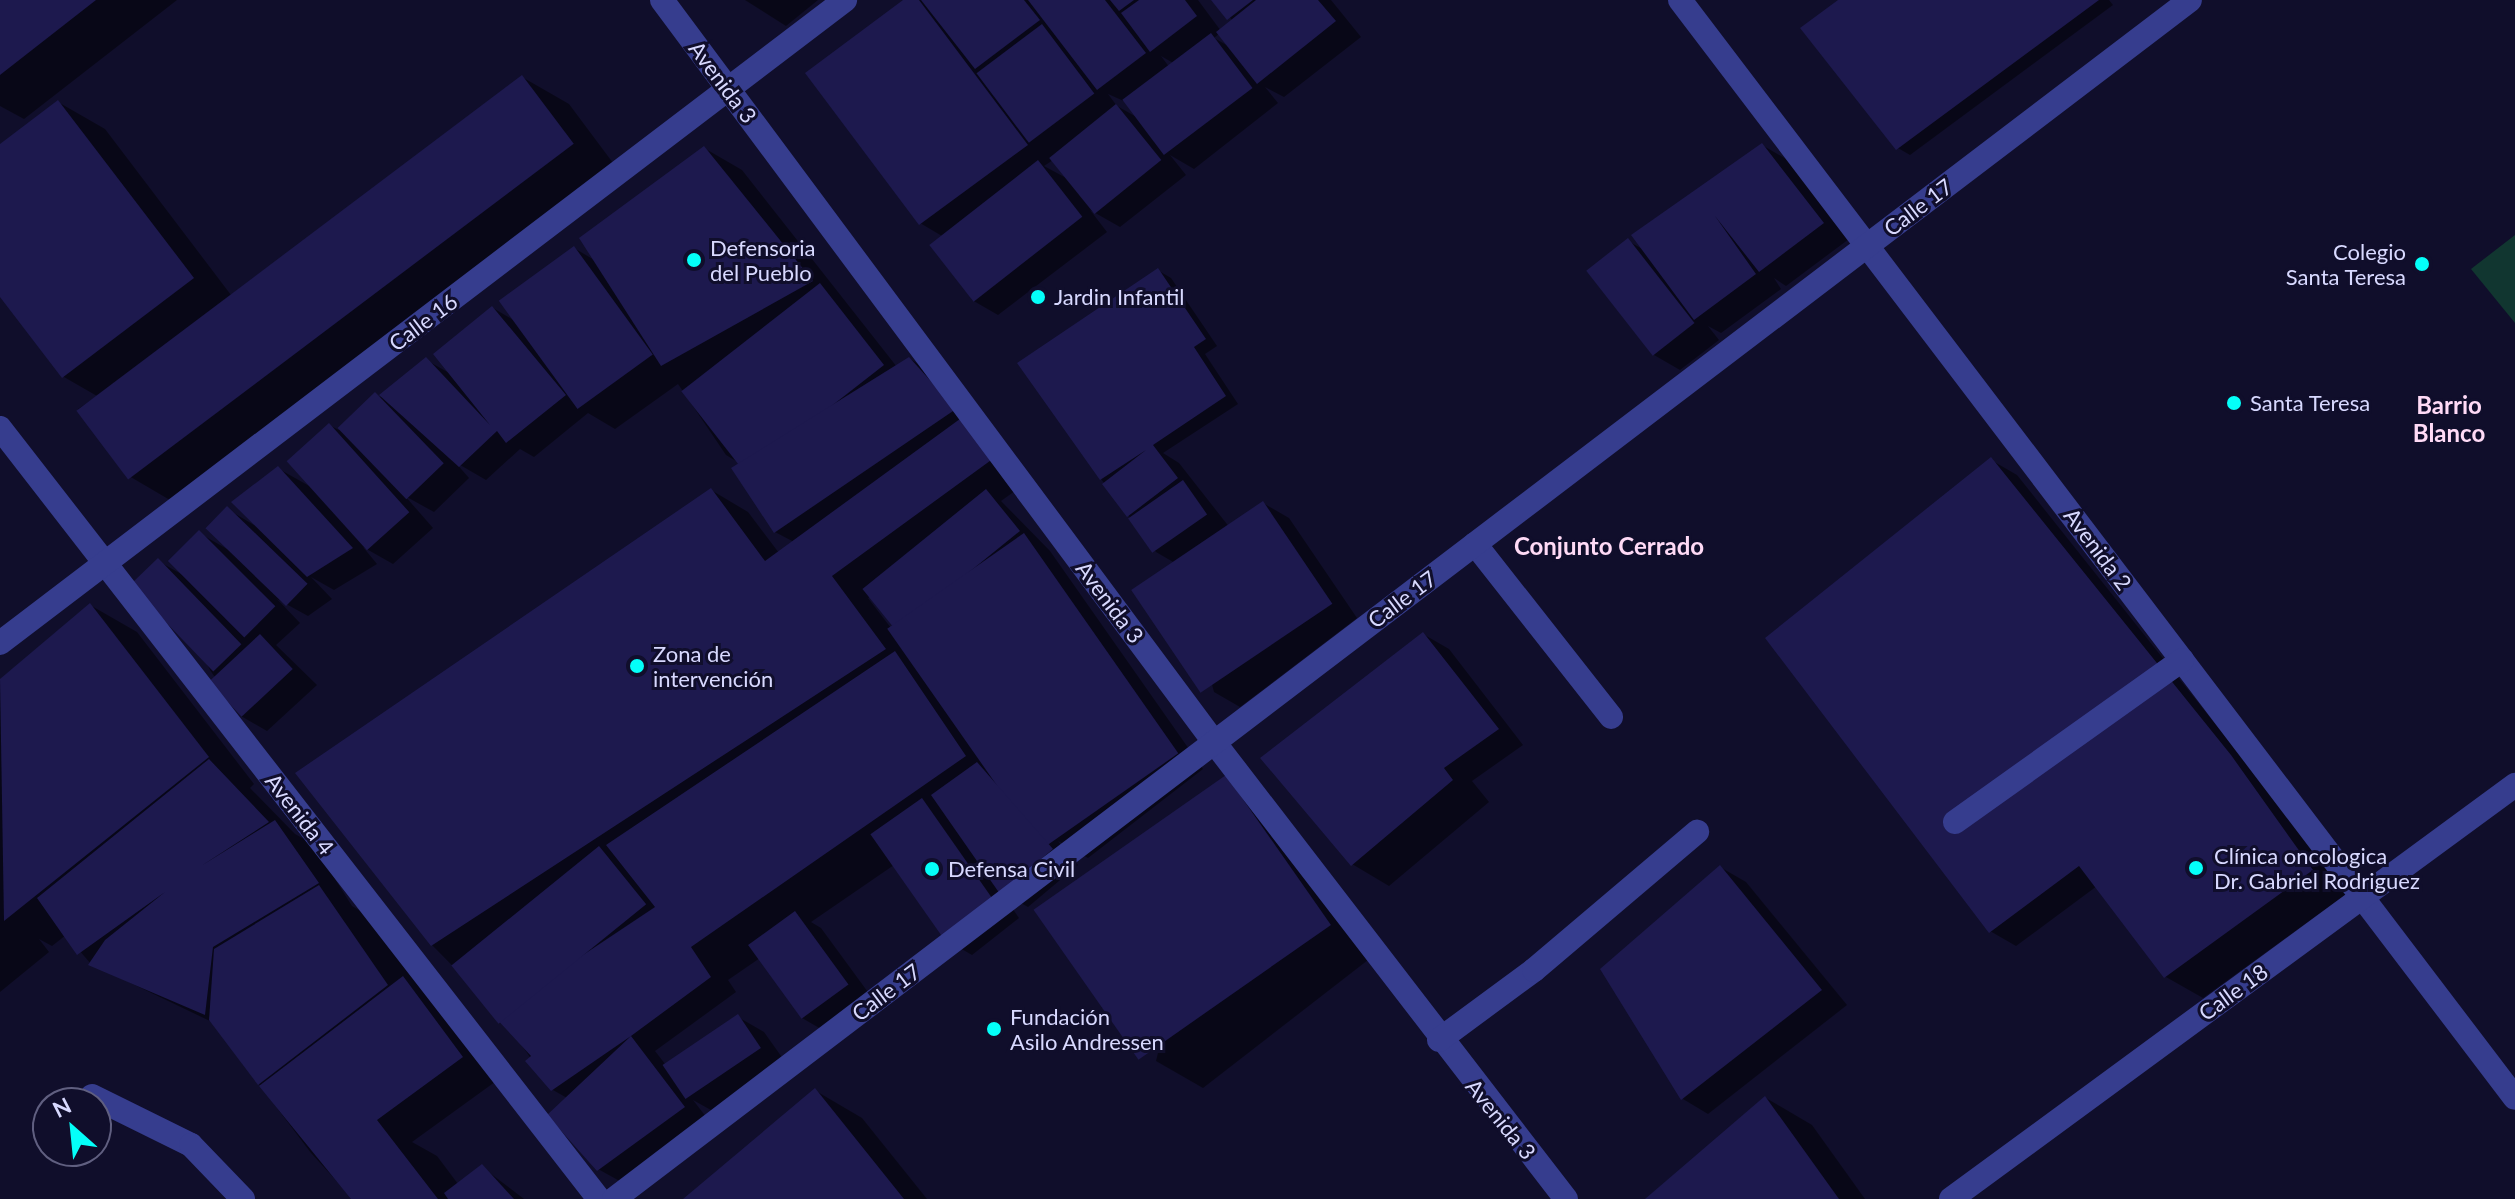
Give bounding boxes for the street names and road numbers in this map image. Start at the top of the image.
street label: Avenida 3 [684,36,762,128]
street label: Calle 17 [1879,173,1957,241]
street label: Calle 16 [384,288,462,356]
street label: Avenida 2 [2059,503,2137,595]
street label: Avenida 3 [1071,556,1149,648]
street label: Calle 17 [1363,565,1441,633]
street label: Avenida 4 [260,768,340,860]
street label: Calle 17 [847,958,925,1026]
street label: Calle 18 [2193,958,2273,1026]
street label: Avenida 3 [1461,1073,1541,1165]

